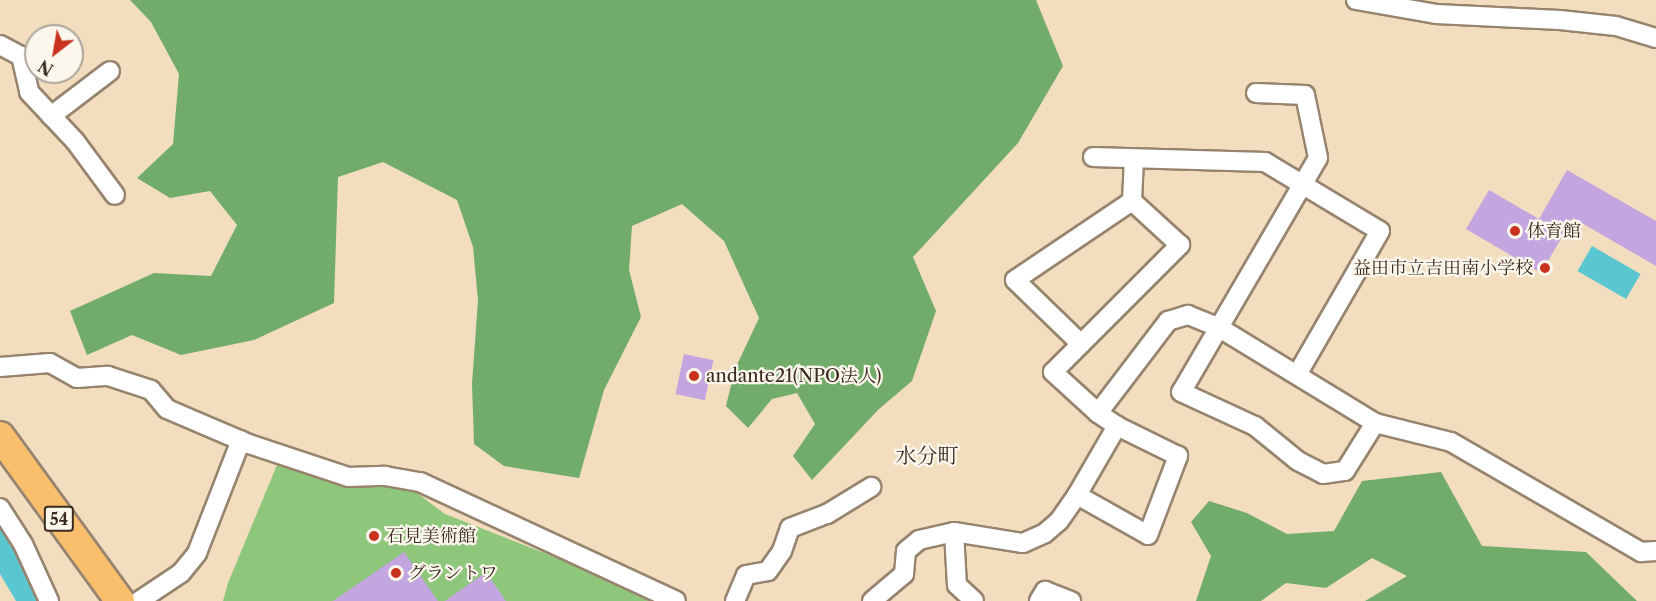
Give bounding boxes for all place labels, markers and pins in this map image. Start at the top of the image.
place label: 体育館 [1527,220,1581,242]
marker: 体育館 [1508,224,1522,238]
place label: 益田市立吉田南小学校 [1353,257,1533,279]
marker: 益田市立吉田南小学校 [1538,261,1552,275]
place label: andante21(NPO法人) [706,365,881,387]
marker: andante21(NPO法人) [687,369,701,383]
place label: 石見美術館 [386,525,476,547]
marker: 石見美術館 [367,529,381,543]
place label: グラントワ [408,562,498,584]
marker: グラントワ [389,566,403,580]

